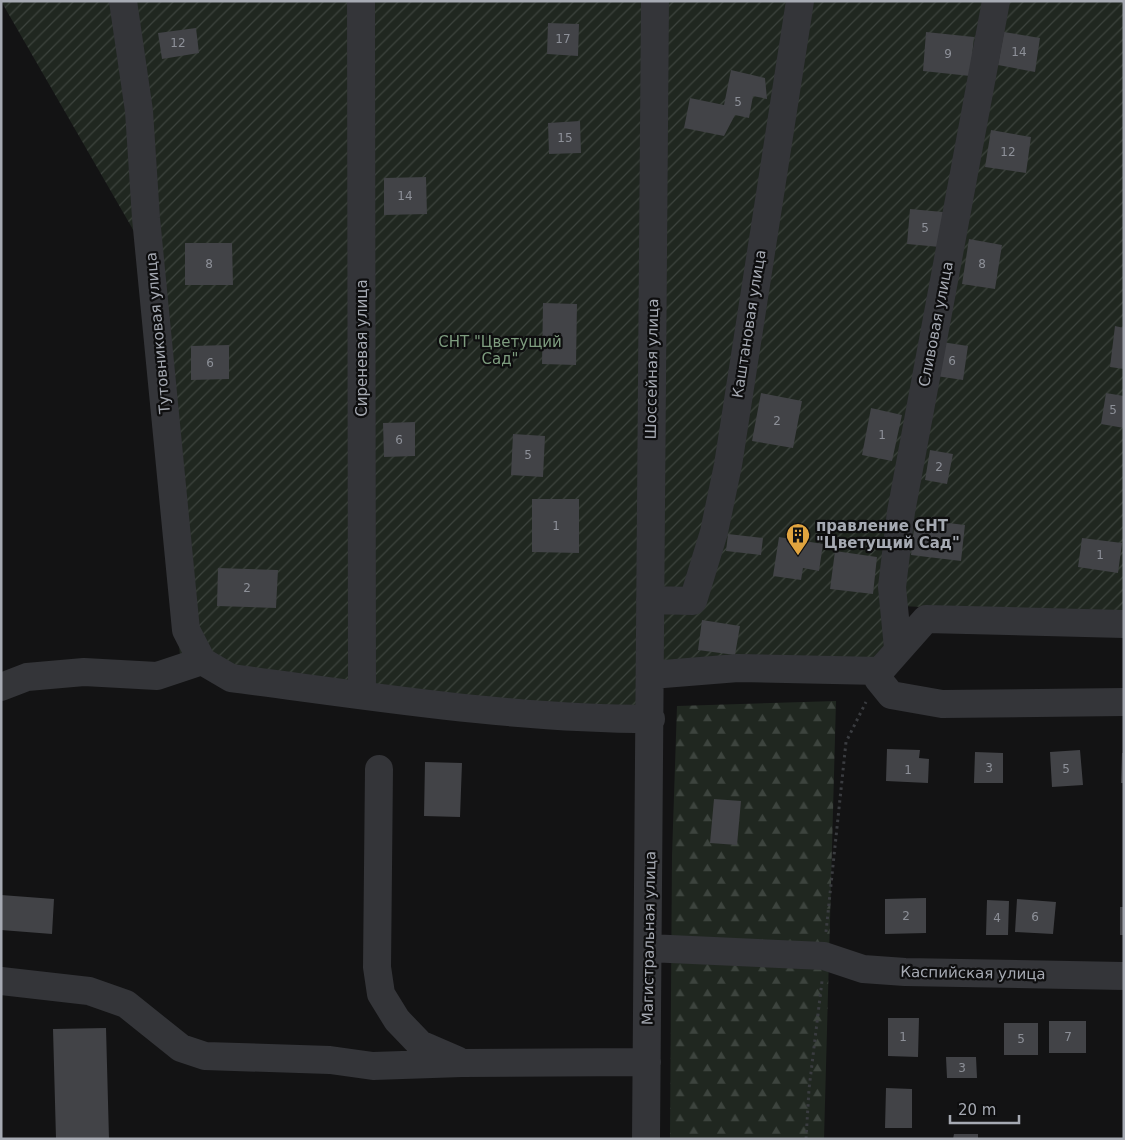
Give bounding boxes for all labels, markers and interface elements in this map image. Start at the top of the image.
house number: 17 [555,32,571,46]
house number: 12 [170,36,186,50]
house number: 14 [1011,45,1027,59]
house number: 9 [944,47,952,61]
house number: 5 [734,95,742,109]
house number: 15 [557,131,573,145]
house number: 12 [1000,145,1016,159]
house number: 14 [397,189,413,203]
house number: 5 [921,221,929,235]
street label: Каштановая улица [728,249,770,399]
street label: Тутовниковая улица [142,252,174,415]
house number: 8 [205,257,213,271]
house number: 8 [978,257,986,271]
street label: Сливовая улица [915,260,957,388]
street label: Сиреневая улица [353,279,371,417]
street label: Шоссейная улица [642,298,662,440]
park label: СНТ "Цветущий Сад" [438,333,562,368]
house number: 6 [948,354,956,368]
house number: 6 [206,356,214,370]
house number: 5 [1109,403,1117,417]
house number: 2 [773,414,781,428]
house number: 1 [878,428,886,442]
house number: 6 [395,433,403,447]
house number: 5 [524,448,532,462]
house number: 2 [935,460,943,474]
place label: правление СНТ "Цветущий Сад" [816,517,960,552]
house number: 1 [552,519,560,533]
building icon: правление СНТ "Цветущий Сад" [785,522,811,556]
house number: 1 [1096,548,1104,562]
house number: 2 [243,581,251,595]
house number: 3 [985,761,993,775]
house number: 5 [1062,762,1070,776]
house number: 1 [904,763,912,777]
street label: Магистральная улица [638,851,660,1025]
house number: 2 [902,909,910,923]
house number: 6 [1031,910,1039,924]
house number: 4 [993,911,1001,925]
street label: Каспийская улица [900,963,1046,983]
house number: 1 [899,1030,907,1044]
house number: 7 [1064,1030,1072,1044]
house number: 5 [1017,1032,1025,1046]
house number: 3 [958,1061,966,1075]
scale bar [950,1092,1019,1124]
text: 20 m [958,1101,996,1119]

